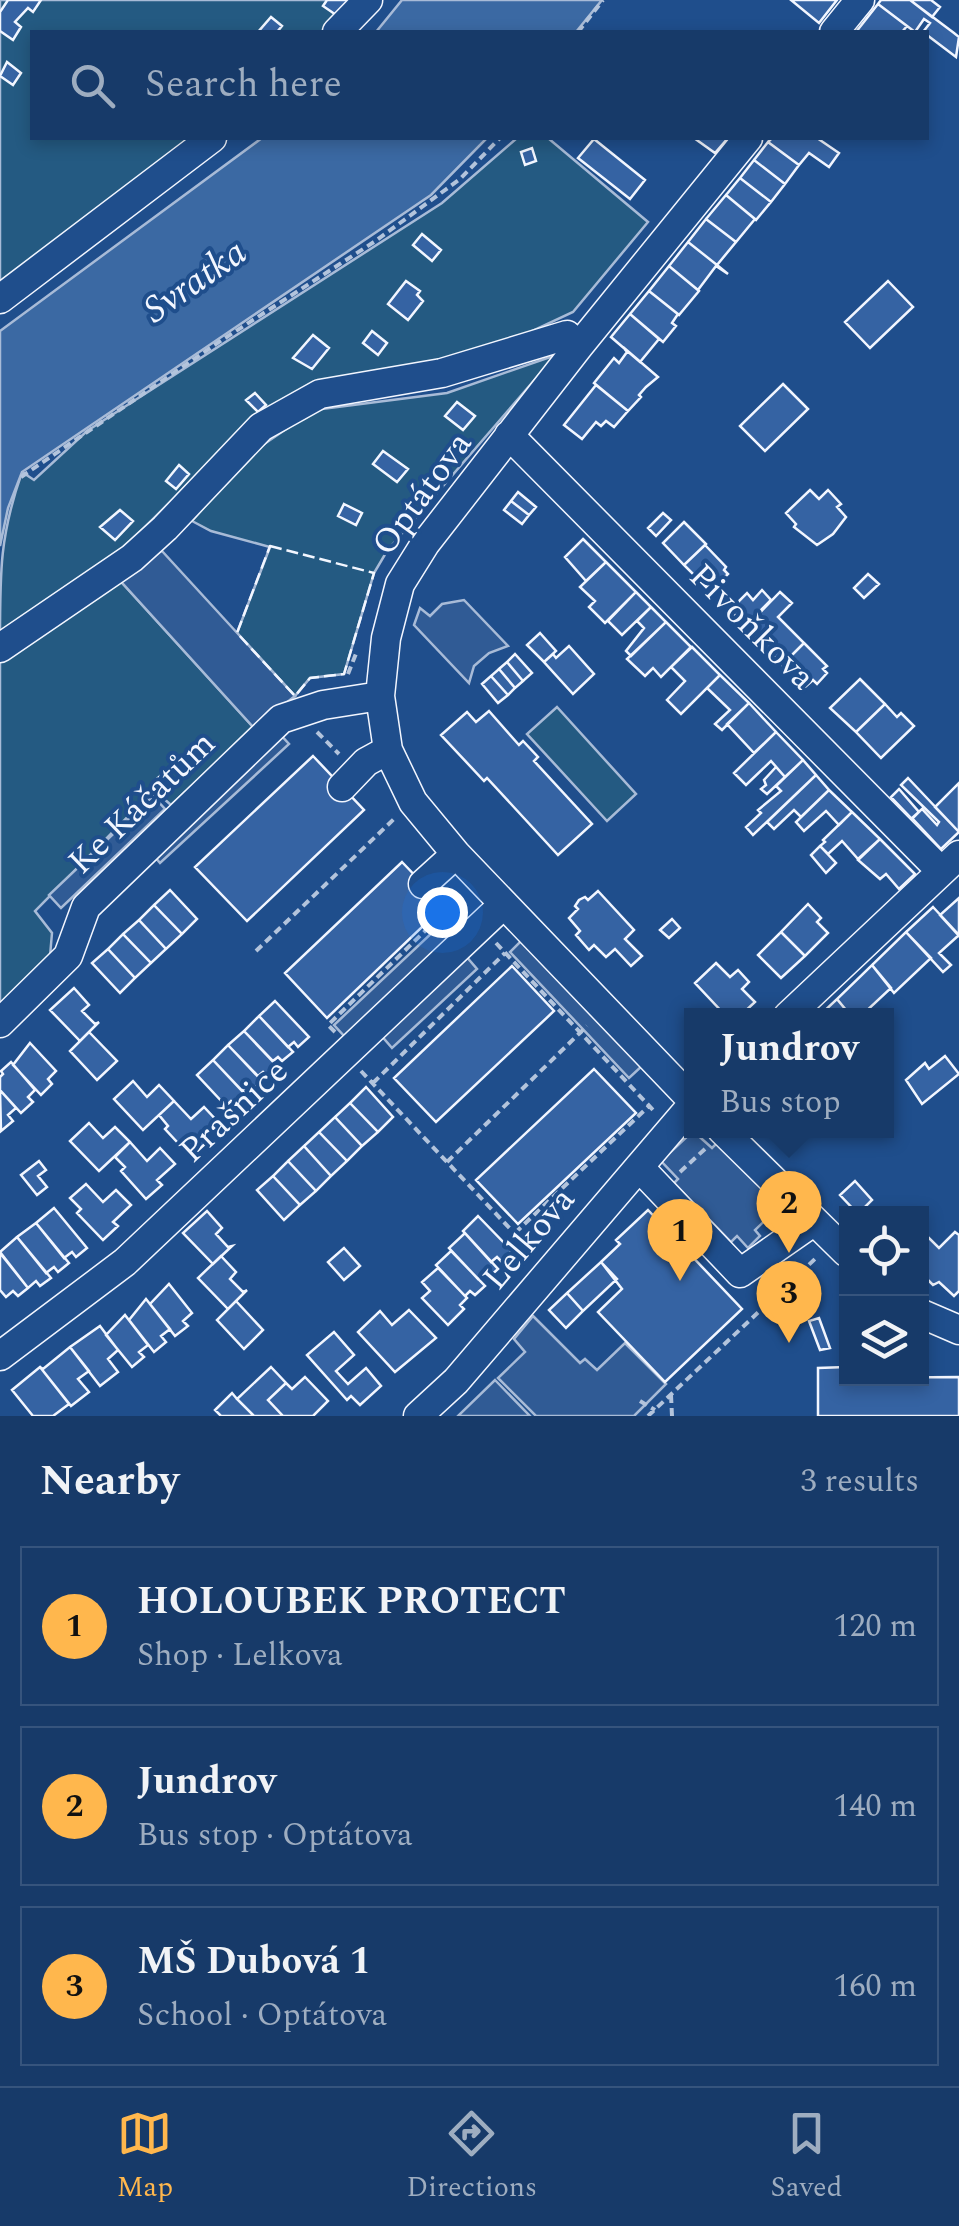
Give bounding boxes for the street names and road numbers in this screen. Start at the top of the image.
street label: Optátova [359,421,486,567]
street label: Pivoňkova [676,551,828,703]
street label: Ke Káčatům [56,719,228,887]
street label: Prašnice [167,1046,301,1176]
street label: Lelkova [470,1176,588,1302]

